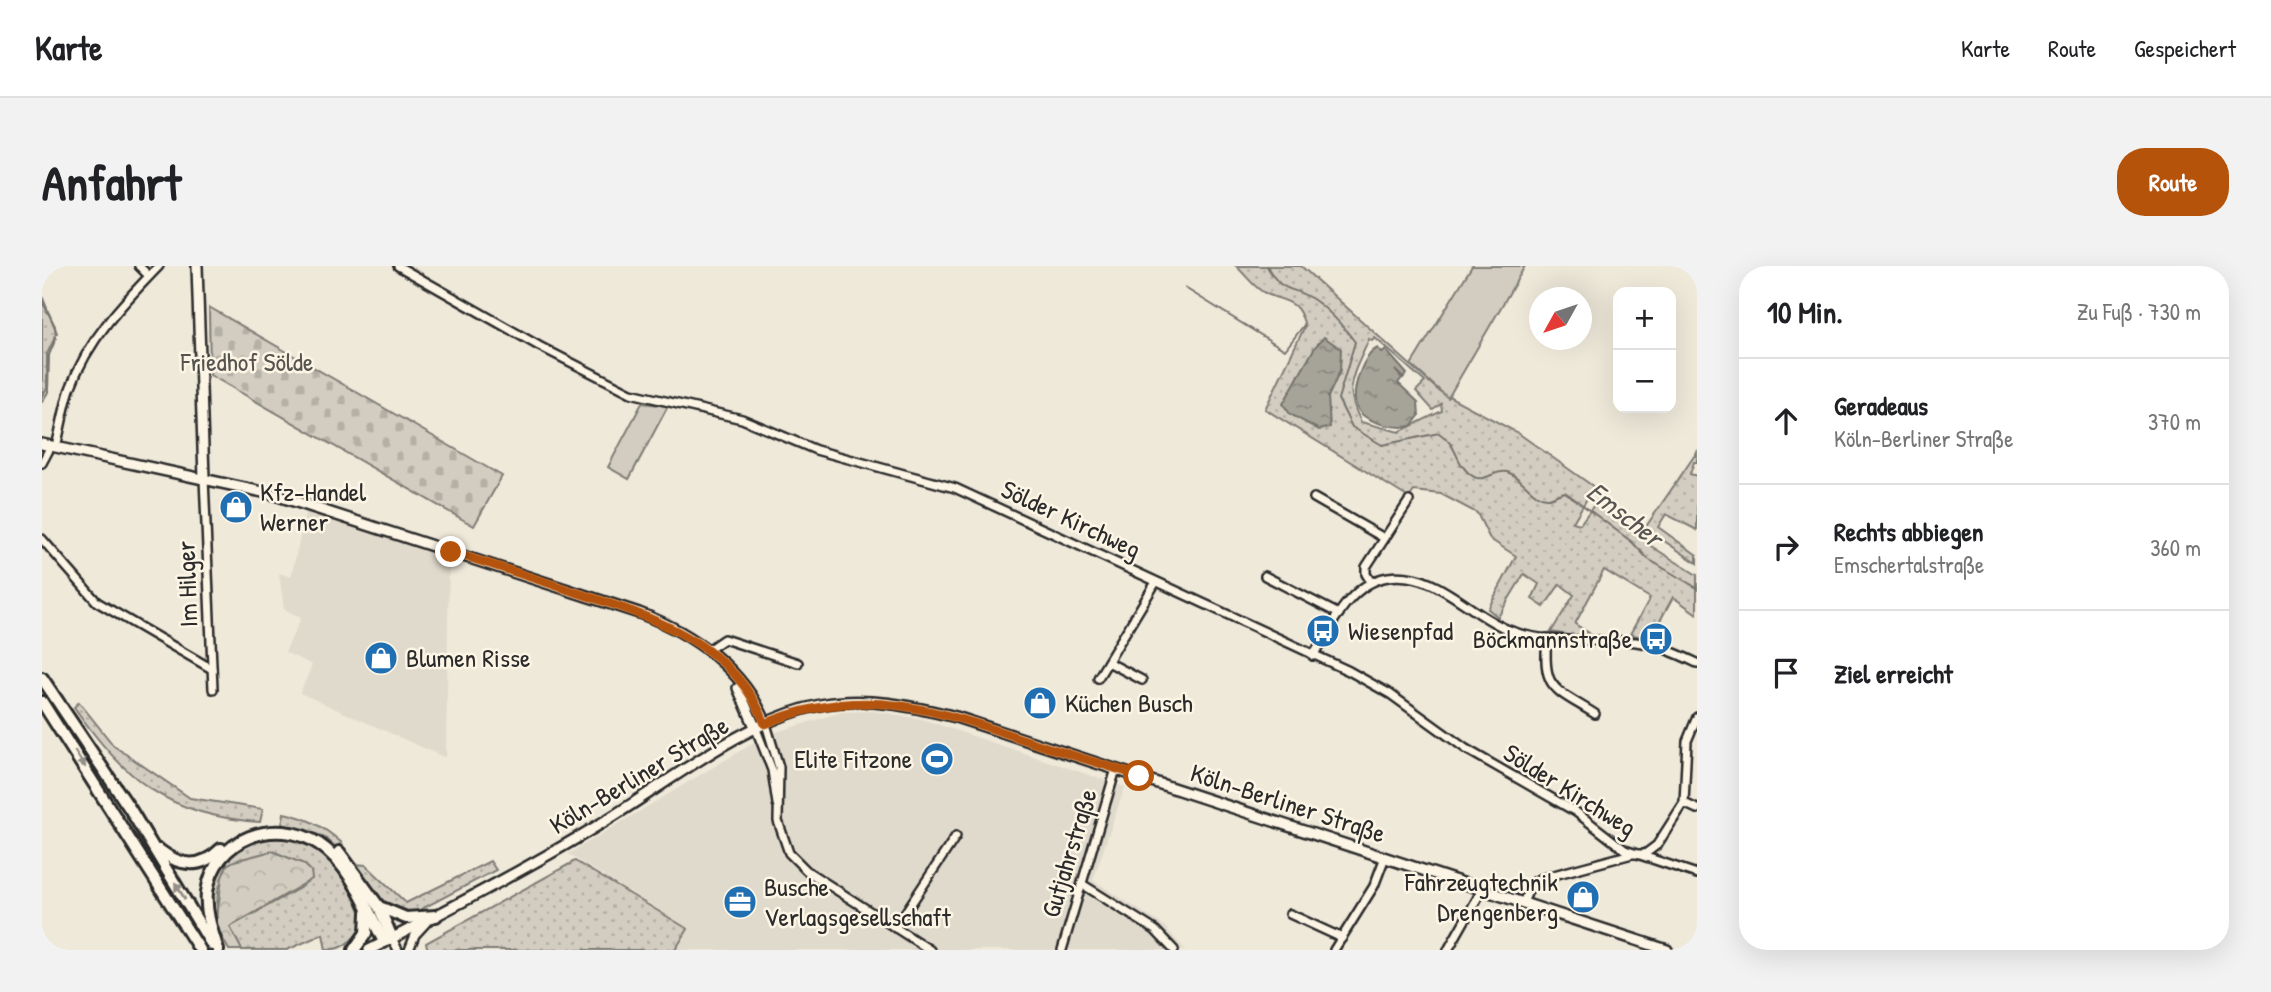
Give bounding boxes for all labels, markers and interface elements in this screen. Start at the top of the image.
text: Karte [35,26,102,70]
text: Karte [1961,32,2010,64]
text: Route [2048,32,2096,64]
text: Gespeichert [2134,32,2236,64]
button: Route [2117,148,2229,216]
text: Anfahrt [42,149,181,215]
north arrow [1529,287,1592,350]
map controls [1613,287,1676,413]
button: + [1613,287,1676,350]
text: 10 Min. [1767,292,1843,332]
text: Zu Fuß · 730 m [2077,296,2201,327]
park label: Friedhof Sölde [180,344,313,379]
button: − [1613,350,1676,413]
text: Geradeaus [1834,388,1928,423]
icon: ahead [1767,402,1805,440]
text: 370 m [2148,406,2201,437]
text: Köln-Berliner Straße [1834,423,2013,454]
street label: Sölder Kirchweg [996,471,1147,566]
water label: Emscher [1579,472,1673,558]
place label: Kfz-Handel Werner [260,474,366,539]
shop icon: Kfz-Handel Werner [217,488,255,526]
text: Rechts abbiegen [1834,514,1984,549]
icon: right [1767,528,1805,566]
text: 360 m [2150,532,2201,563]
route end [435,536,466,567]
street label: Im Hilger [167,540,206,628]
text: Emschertalstraße [1834,549,1984,580]
bus stop icon: Wiesenpfad [1304,612,1342,650]
place label: Wiesenpfad [1348,613,1453,648]
bus stop icon: Böckmannstraße [1637,620,1675,658]
place label: Böckmannstraße [1473,621,1632,656]
shop icon: Blumen Risse [362,639,400,677]
place label: Blumen Risse [406,640,530,675]
icon: arrive [1767,654,1805,692]
text: Ziel erreicht [1834,656,1953,691]
shop icon: Küchen Busch [1021,684,1059,722]
place label: Küchen Busch [1065,685,1193,720]
street label: Köln-Berliner Straße [543,707,735,842]
street label: Sölder Kirchweg [1497,735,1643,844]
sports icon: Elite Fitzone [918,740,956,778]
place label: Elite Fitzone [794,741,912,776]
one-way arrow [73,749,86,768]
street label: Köln-Berliner Straße [1186,755,1390,851]
route start [1123,760,1154,791]
street label: Gutjahrstraße [1032,784,1105,921]
place label: Fahrzeugtechnik Drengenberg [1404,864,1558,929]
place label: Busche Verlagsgesellschaft [764,869,952,934]
shop icon: Fahrzeugtechnik Drengenberg [1564,878,1602,916]
one-way arrow [174,882,187,901]
office icon: Busche Verlagsgesellschaft [721,883,759,921]

